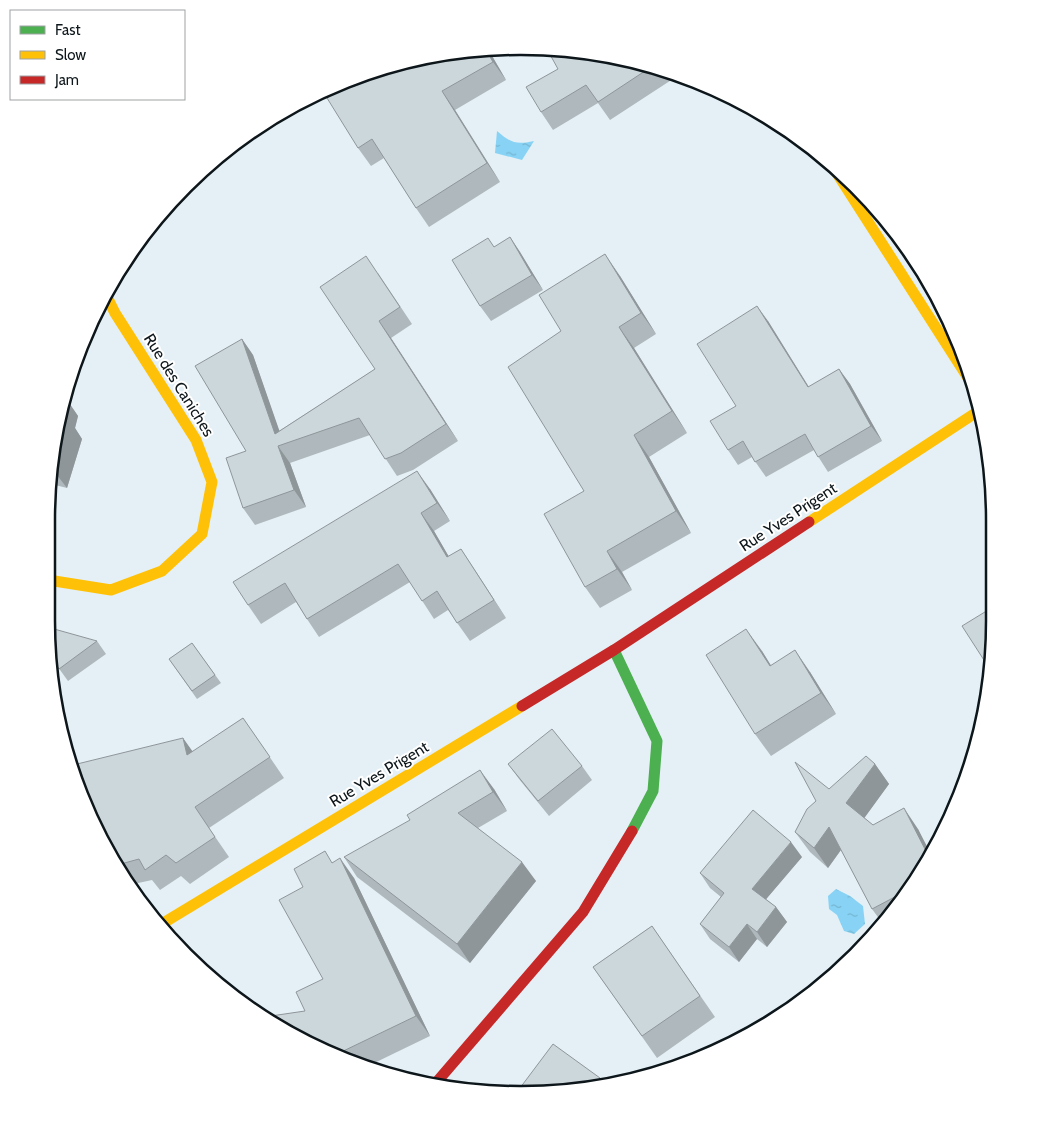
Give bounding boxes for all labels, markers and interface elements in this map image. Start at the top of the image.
legend [10,10,185,100]
text: Fast [55,21,80,39]
text: Slow [55,46,86,64]
text: Jam [54,71,79,89]
street label: Rue des Caniches [140,330,218,440]
street label: Rue Yves Prigent [736,478,841,555]
street label: Rue Yves Prigent [326,737,432,811]

